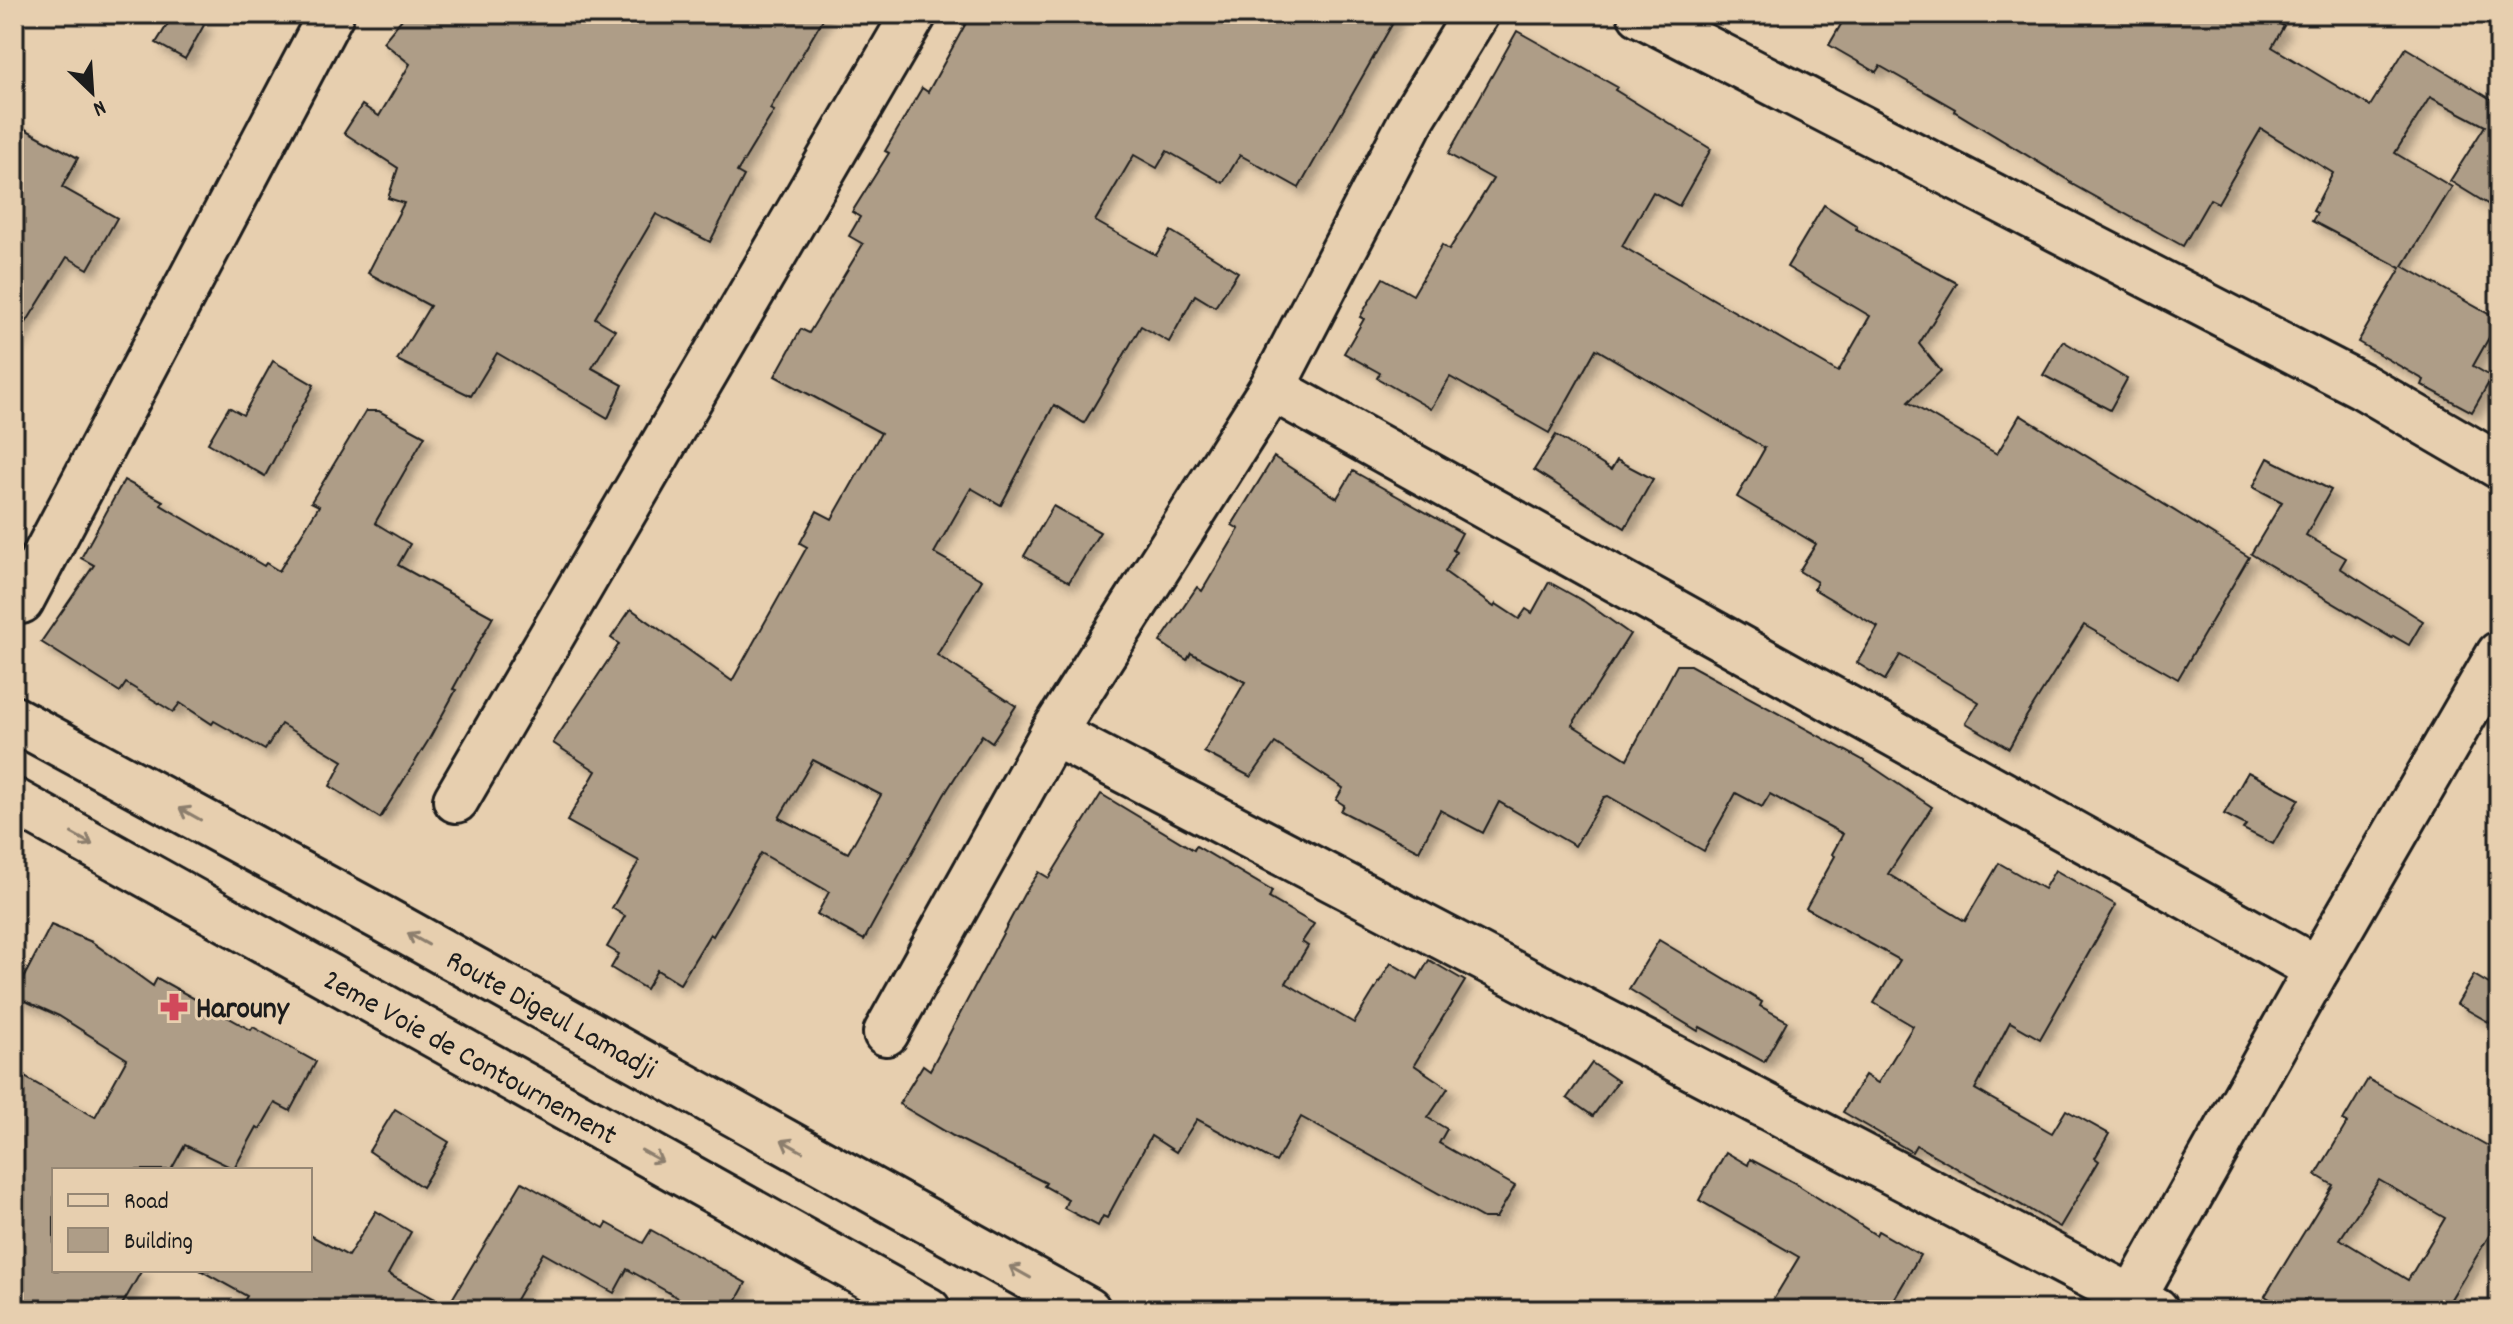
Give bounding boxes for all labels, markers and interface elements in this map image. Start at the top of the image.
north arrow [52,52,132,132]
text: N [87,91,110,123]
one-way arrow [178,806,202,821]
one-way arrow [70,832,93,848]
one-way arrow [407,930,430,946]
street label: Route Digeul Lamadji [437,941,663,1093]
street label: 2eme Voie de Contournement [314,961,624,1159]
place label: Harouny [196,990,291,1033]
pharmacy icon: Harouny [159,992,189,1022]
one-way arrow [781,1138,805,1153]
one-way arrow [640,1149,663,1165]
legend [52,1168,312,1272]
text: Road [124,1186,169,1220]
text: Building [124,1226,193,1260]
one-way arrow [1008,1264,1032,1279]

